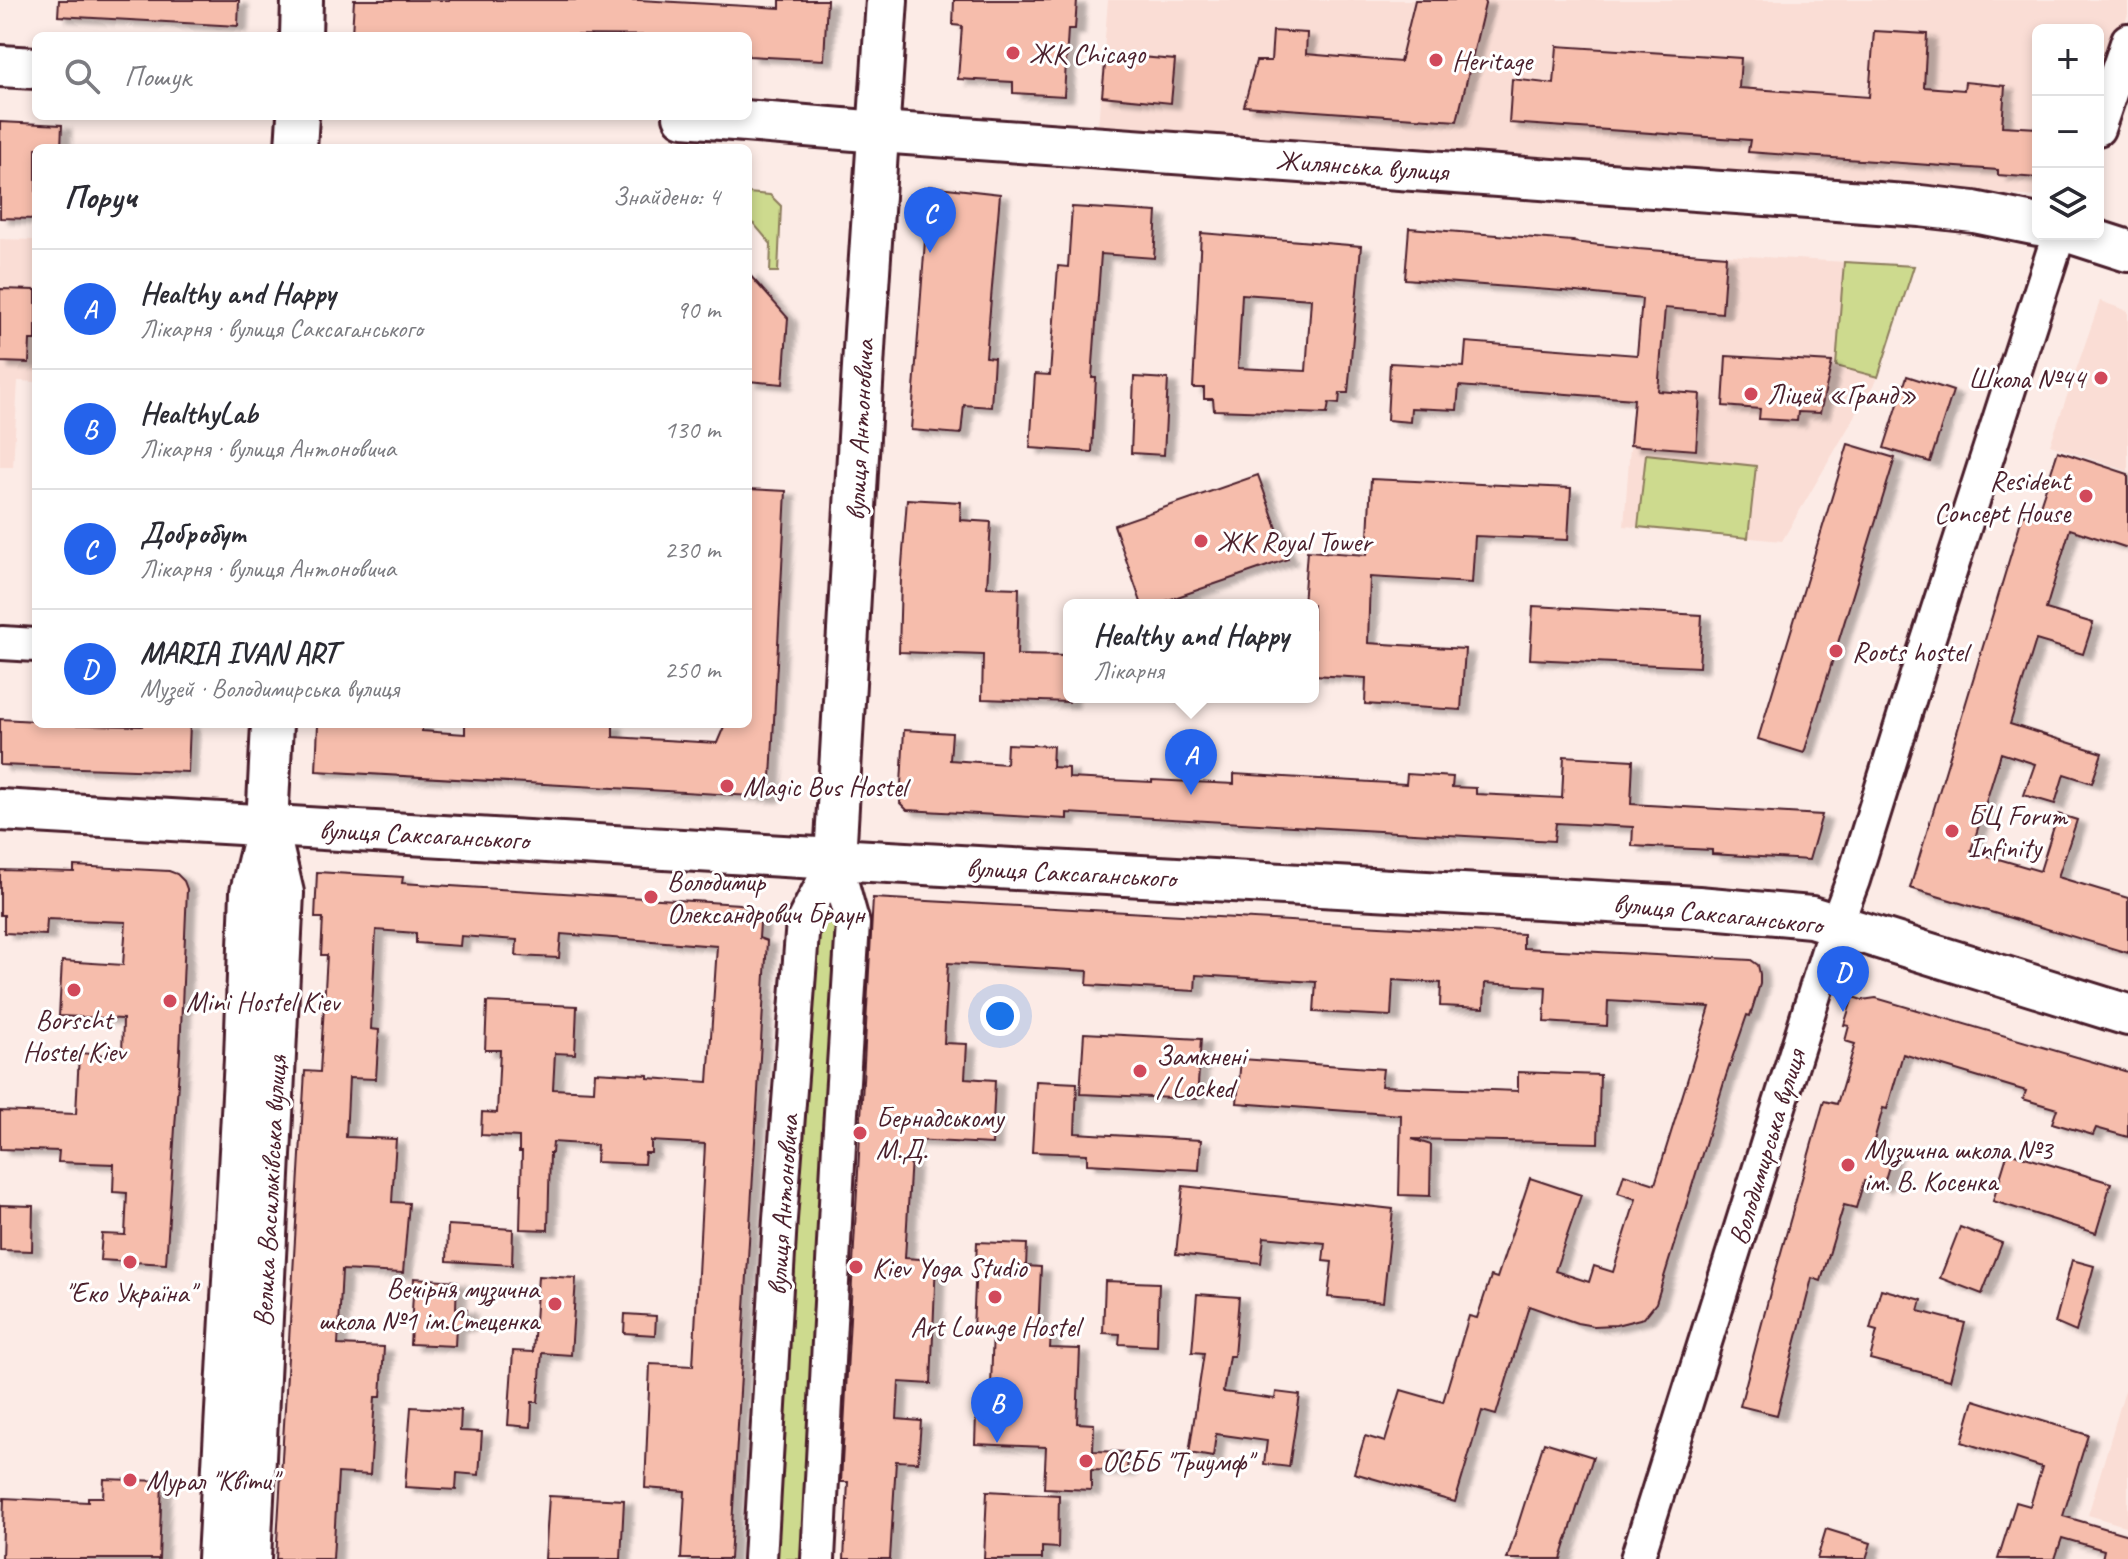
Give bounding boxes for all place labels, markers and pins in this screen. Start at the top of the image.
place label: ЖК Chicago [1029,36,1147,71]
place label: Heritage [1452,43,1534,78]
marker: ЖК Chicago [1004,44,1022,62]
marker: Heritage [1427,51,1445,69]
pin: C [904,187,956,253]
place label: Школа №44 [1968,361,2087,396]
marker: Школа №44 [2092,369,2110,387]
place label: Ліцей «Гранд» [1767,377,1917,412]
marker: Ліцей «Гранд» [1742,385,1760,403]
place label: Resident Concept House [1934,463,2073,530]
marker: Resident Concept House [2077,487,2095,505]
place label: ЖК Royal Tower [1217,524,1374,559]
marker: ЖК Royal Tower [1192,532,1210,550]
place label: Roots hostel [1852,634,1973,669]
marker: Roots hostel [1827,642,1845,660]
pin: A [1165,729,1217,795]
place label: Magic Bus Hostel [743,769,912,804]
marker: Magic Bus Hostel [718,777,736,795]
place label: БЦ Forum Infinity [1968,798,2069,865]
marker: БЦ Forum Infinity [1943,822,1961,840]
place label: Володимир Олександрович Браун [667,864,866,931]
marker: Володимир Олександрович Браун [642,888,660,906]
pin: D [1817,946,1869,1012]
marker: Borscht Hostel Kiev [65,981,83,999]
place label: Mini Hostel Kiev [186,984,342,1019]
marker: Mini Hostel Kiev [161,992,179,1010]
place label: Borscht Hostel Kiev [23,1002,128,1069]
place label: Замкнені / Locked [1156,1038,1250,1105]
marker: Замкнені / Locked [1131,1062,1149,1080]
place label: Бернадському М.Д. [876,1100,1006,1167]
marker: Бернадському М.Д. [851,1124,869,1142]
place label: Музична школа №3 ім. В. Косенка [1864,1132,2055,1199]
marker: Музична школа №3 ім. В. Косенка [1839,1156,1857,1174]
place label: Kiev Yoga Studio [872,1250,1029,1285]
marker: "Еко Україна" [121,1253,139,1271]
marker: Kiev Yoga Studio [847,1258,865,1276]
place label: Вечірня музична школа №1 ім.Стеценка [318,1271,542,1338]
place label: "Еко Україна" [65,1275,201,1310]
marker: Art Lounge Hostel [986,1288,1004,1306]
marker: Вечірня музична школа №1 ім.Стеценка [546,1295,564,1313]
place label: Art Lounge Hostel [911,1309,1085,1344]
pin: B [971,1377,1023,1443]
place label: ОСББ "Триумф" [1102,1444,1258,1479]
marker: ОСББ "Триумф" [1077,1452,1095,1470]
place label: Мурал "Квіти" [146,1463,283,1498]
marker: Мурал "Квіти" [121,1471,139,1489]

